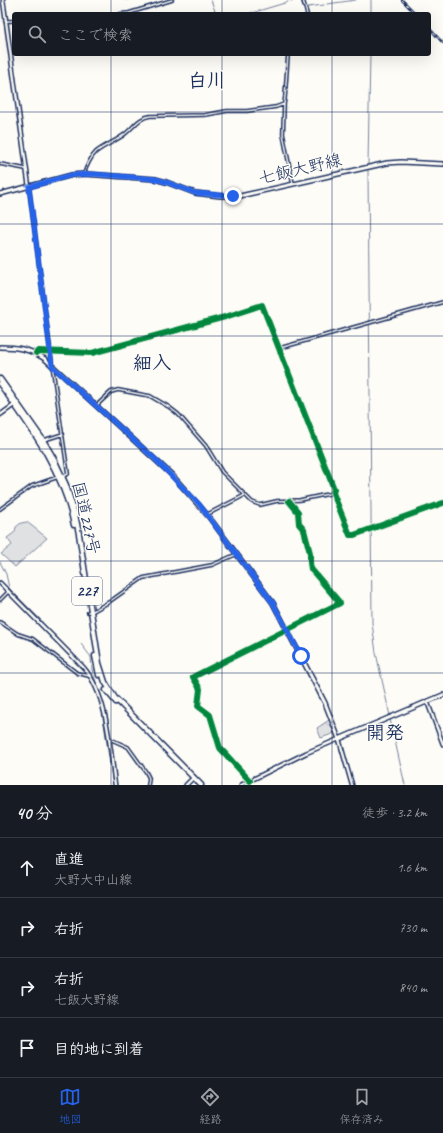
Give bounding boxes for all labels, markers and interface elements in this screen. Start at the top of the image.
search box [12,12,431,56]
icon: search [26,23,48,45]
text: ここで検索 [58,26,133,45]
district label: 白川 [188,69,226,93]
street label: 七飯大野線 [256,149,344,189]
route end [224,187,242,205]
district label: 細入 [133,351,171,375]
street label: 国道227号 [67,480,105,556]
road number: 227 [72,577,102,605]
route start [292,647,310,665]
district label: 開発 [366,721,404,745]
text: 40 分 [16,803,52,824]
text: 徒歩 · 3.2 km [362,805,427,821]
text: 直進 [54,850,84,869]
icon: ahead [16,857,38,879]
text: 1.6 km [397,860,427,876]
text: 大野大中山線 [54,872,132,888]
icon: right [16,917,38,939]
text: 右折 [54,920,84,939]
text: 730 m [399,920,427,936]
text: 右折 [54,970,84,989]
icon: right [16,977,38,999]
text: 840 m [399,980,427,996]
text: 七飯大野線 [54,992,119,1008]
icon: arrive [16,1037,38,1059]
text: 目的地に到着 [54,1040,144,1059]
tab: 地図 [59,1086,81,1126]
tab: 経路 [199,1086,221,1126]
tab: 保存済み [340,1086,384,1126]

